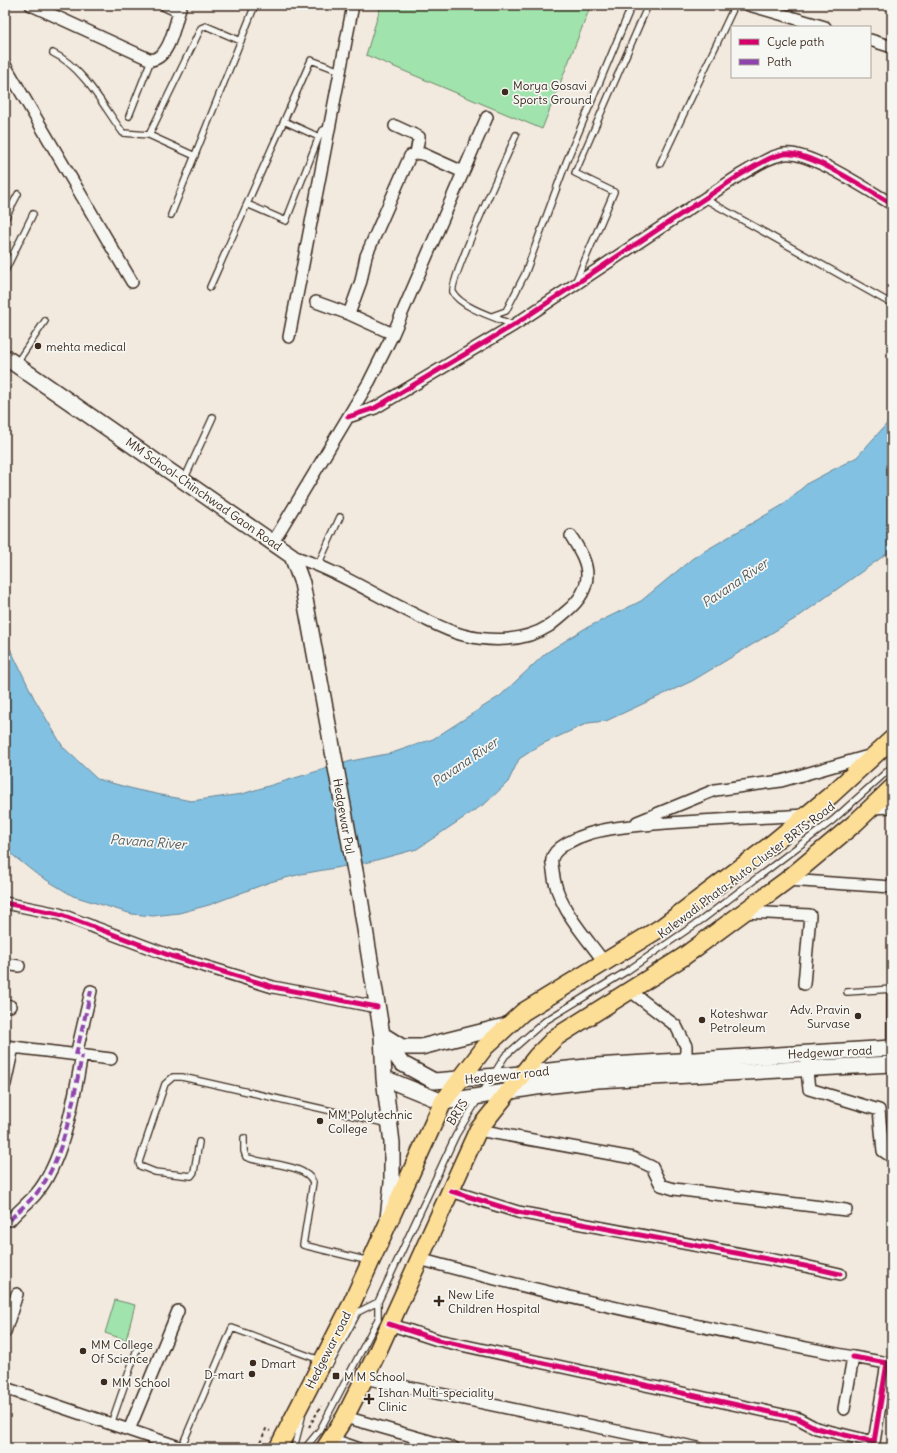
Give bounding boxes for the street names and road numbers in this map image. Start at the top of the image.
street label: MM School-Chinchwad Gaon Road [123,434,285,554]
street label: Hedgewar Pul [330,777,358,855]
street label: Kalewadi Phata-Auto Cluster BRTS Road [655,798,837,942]
street label: Hedgewar road [787,1042,873,1062]
street label: Hedgewar road [464,1063,550,1087]
street label: BRTS [443,1096,471,1128]
street label: Hedgewar road [302,1309,354,1391]

